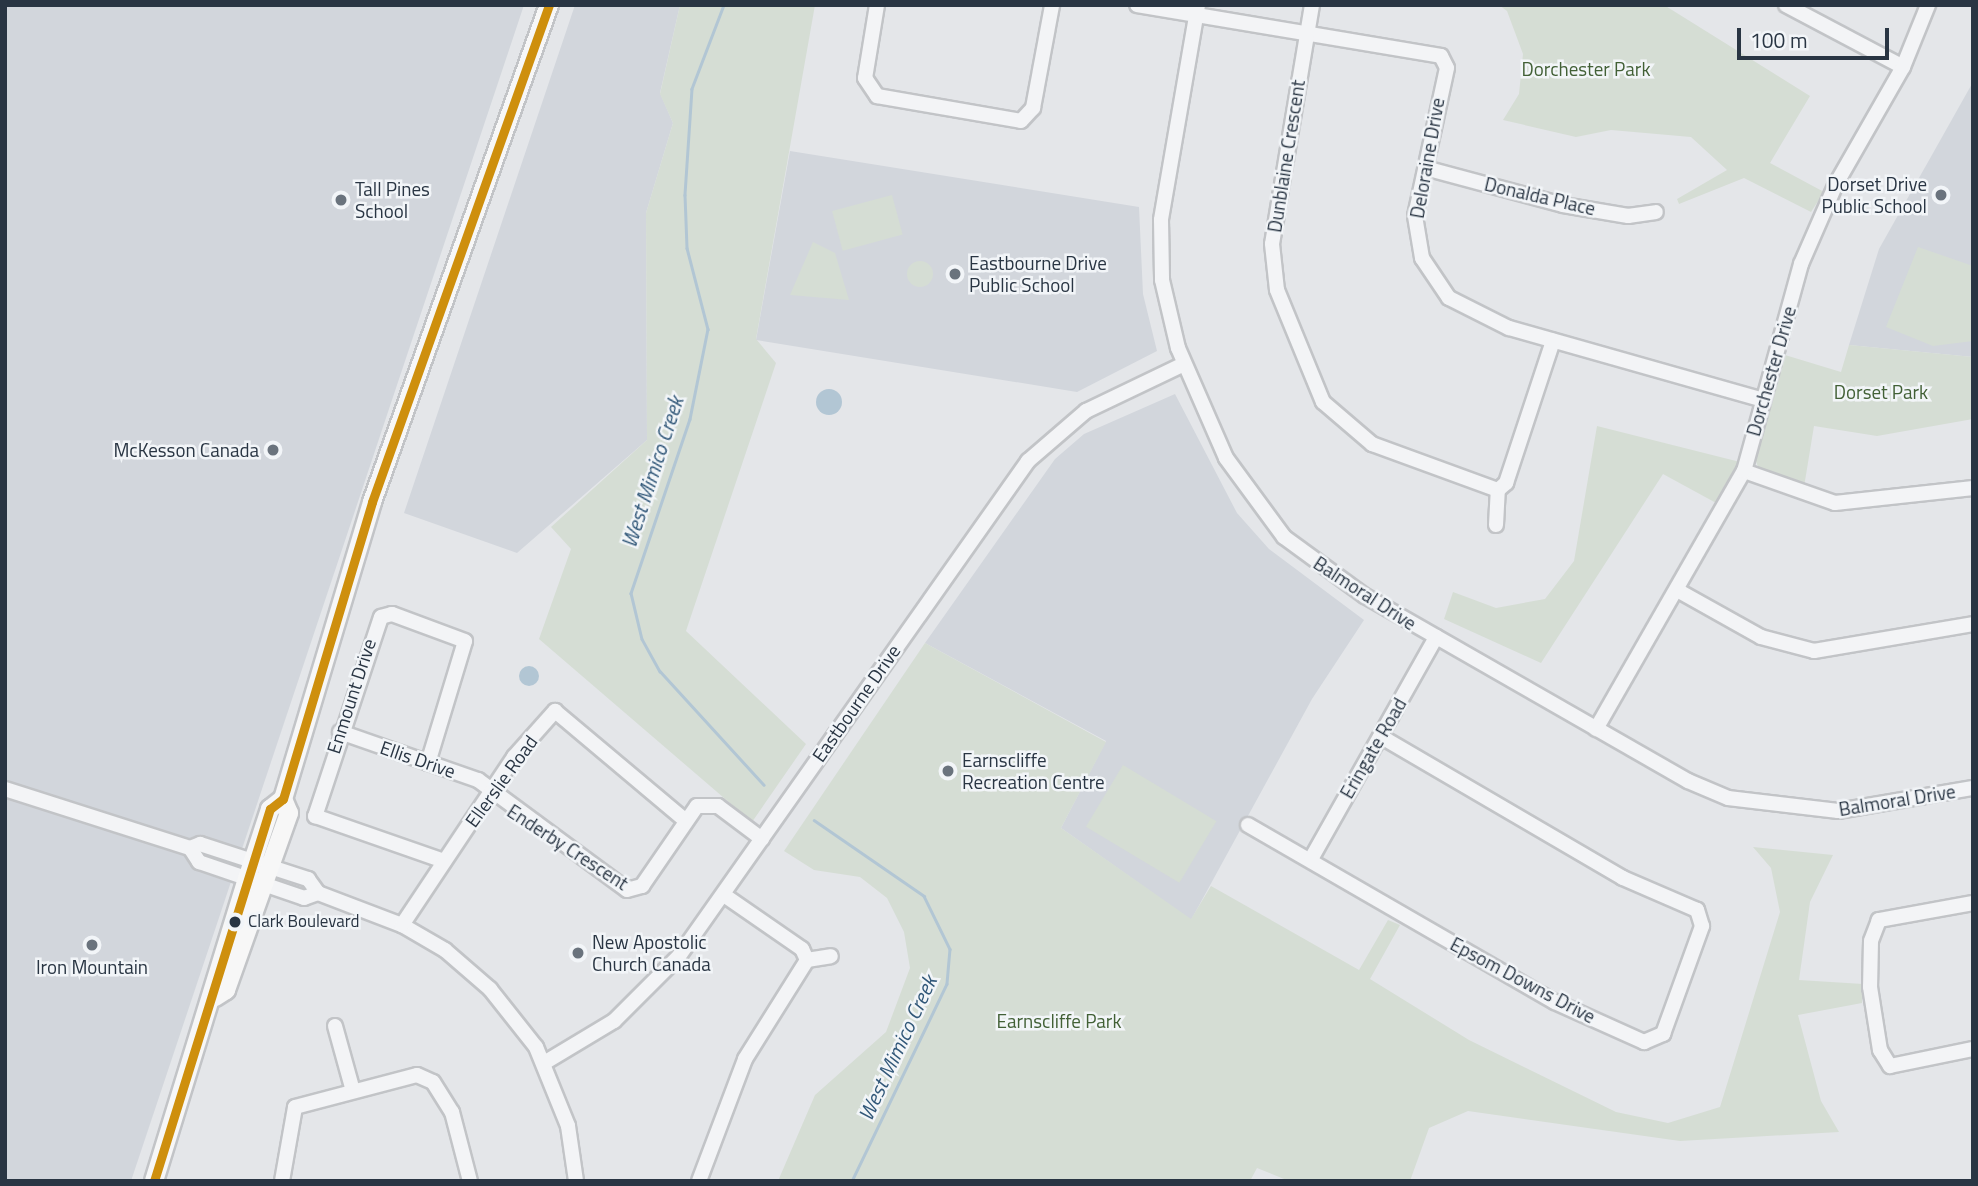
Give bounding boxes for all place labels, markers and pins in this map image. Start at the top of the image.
place label: Dorset Drive Public School [1821,173,1927,217]
place label: Tall Pines School [355,178,430,222]
marker: Dorset Drive Public School [1933,187,1949,203]
marker: Tall Pines School [333,192,349,208]
place label: Eastbourne Drive Public School [969,252,1107,296]
marker: Eastbourne Drive Public School [947,266,963,282]
place label: McKesson Canada [113,439,259,461]
marker: McKesson Canada [265,442,281,458]
place label: Earnscliffe Recreation Centre [962,749,1105,793]
marker: Earnscliffe Recreation Centre [940,763,956,779]
place label: Clark Boulevard [248,912,360,932]
marker: Clark Boulevard [228,915,242,929]
place label: New Apostolic Church Canada [592,931,711,975]
marker: Iron Mountain [84,937,100,953]
marker: New Apostolic Church Canada [570,945,586,961]
place label: Iron Mountain [36,956,148,978]

